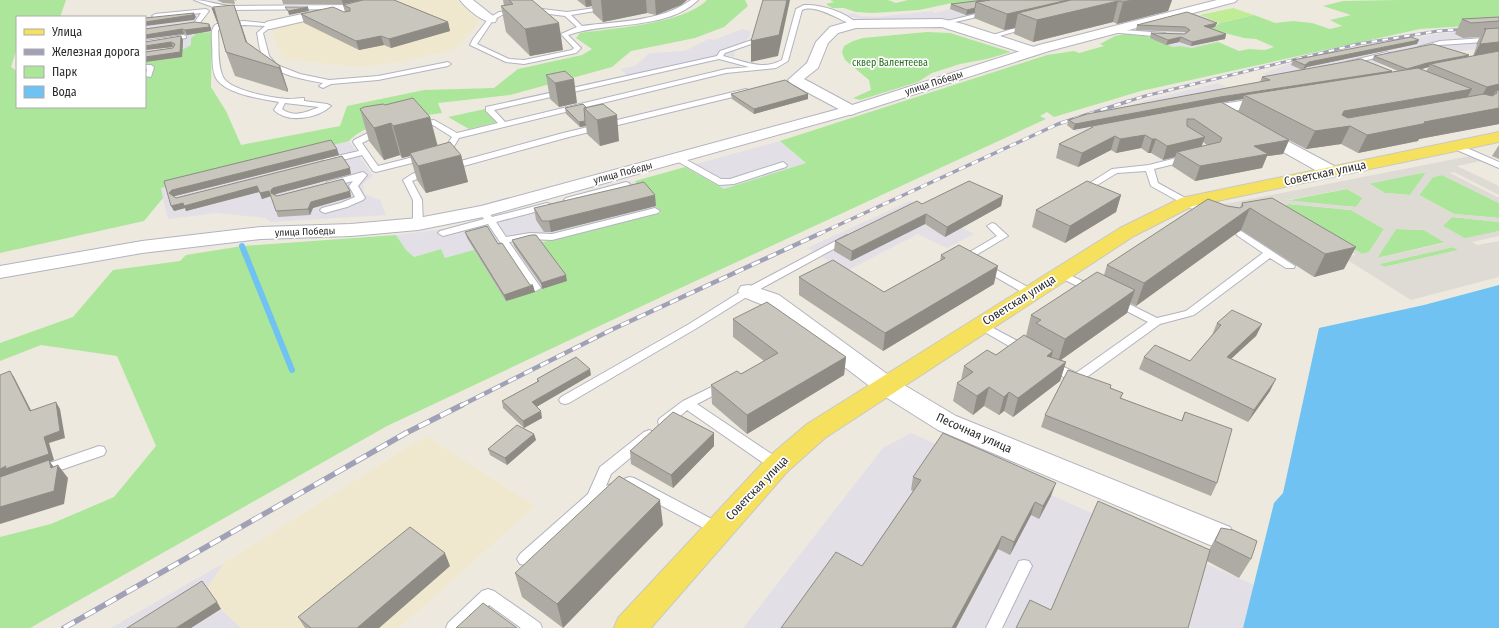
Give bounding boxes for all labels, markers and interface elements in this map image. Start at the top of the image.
legend [16,16,146,108]
text: Улица [51,25,82,39]
text: Железная дорога [52,45,140,59]
park label: сквер Валентеева [852,57,928,69]
text: Парк [52,65,78,79]
street label: улица Победы [903,68,965,98]
text: Вода [52,85,77,99]
street label: Советская улица [1283,157,1367,189]
street label: улица Победы [592,159,654,187]
street label: улица Победы [275,225,335,239]
street label: Советская улица [980,272,1058,328]
street label: Песочная улица [934,410,1014,456]
street label: Советская улица [723,453,791,523]

